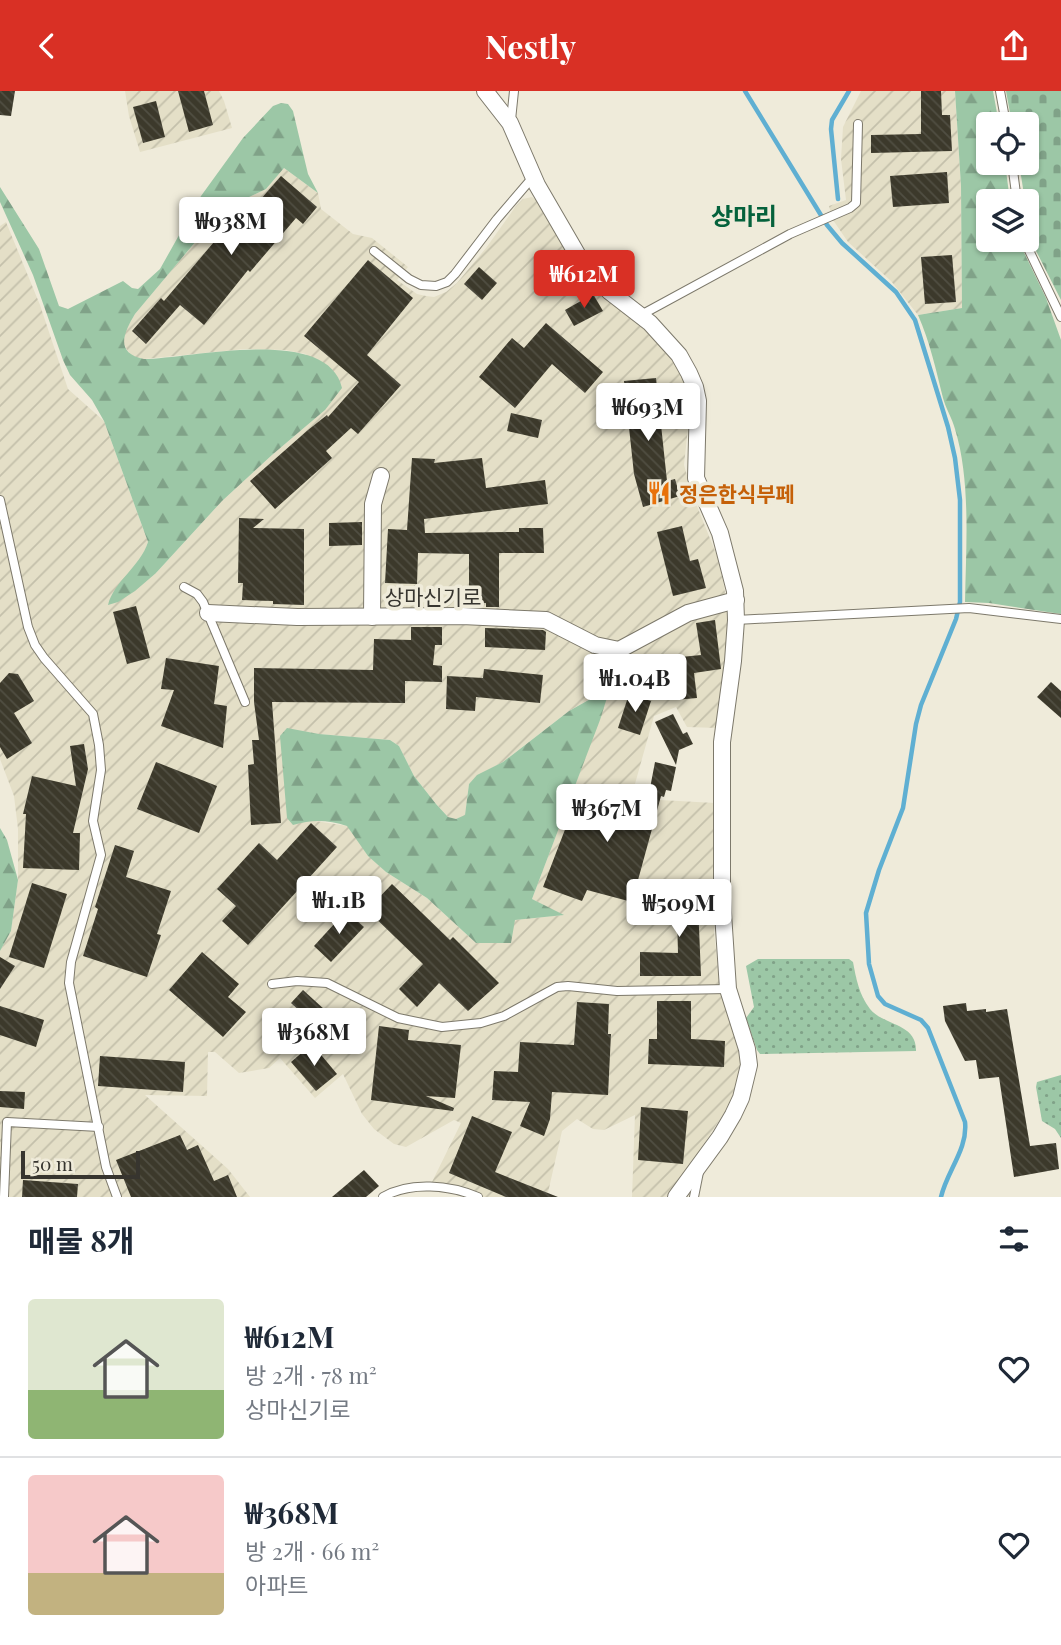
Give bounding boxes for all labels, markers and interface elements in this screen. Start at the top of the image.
text: Nestly [485,24,576,67]
icon: back [28,27,66,65]
icon: share [995,27,1033,65]
map controls [976,112,1039,252]
button: locate [976,112,1039,175]
button: layers [976,189,1039,252]
pin: ₩938M [182,197,280,257]
district label: 상마리 [711,199,777,231]
text: ₩938M [195,204,267,235]
pin: ₩612M [535,251,633,310]
text: ₩612M [550,257,618,288]
pin: ₩693M [599,383,697,443]
text: ₩693M [612,390,684,421]
restaurant icon: 정은한식부페 [645,479,673,507]
place label: 정은한식부페 [679,479,795,507]
street label: 상마신기로 [385,582,481,610]
pin: ₩1.04B [578,655,692,714]
text: ₩1.04B [600,661,670,692]
pin: ₩367M [558,785,656,844]
text: ₩367M [572,791,642,822]
pin: ₩1.1B [290,877,388,936]
pin: ₩509M [630,879,728,939]
text: ₩1.1B [313,883,365,914]
text: ₩509M [642,886,716,917]
pin: ₩368M [265,1009,363,1068]
text: ₩368M [278,1015,350,1046]
scale bar [21,1148,140,1180]
text: 50 m [32,1150,73,1176]
text: 매물 8개 [28,1220,135,1260]
icon: filters [995,1220,1033,1258]
text: ₩612M [245,1316,335,1356]
icon: home [84,1327,168,1411]
icon: heart [995,1350,1033,1388]
text: 방 2개 · 78 m² [245,1359,377,1390]
text: 상마신기로 [245,1393,351,1424]
text: ₩368M [245,1492,339,1532]
icon: home [84,1503,168,1587]
icon: heart [995,1526,1033,1564]
text: 방 2개 · 66 m² [245,1535,379,1566]
text: 아파트 [245,1569,308,1600]

